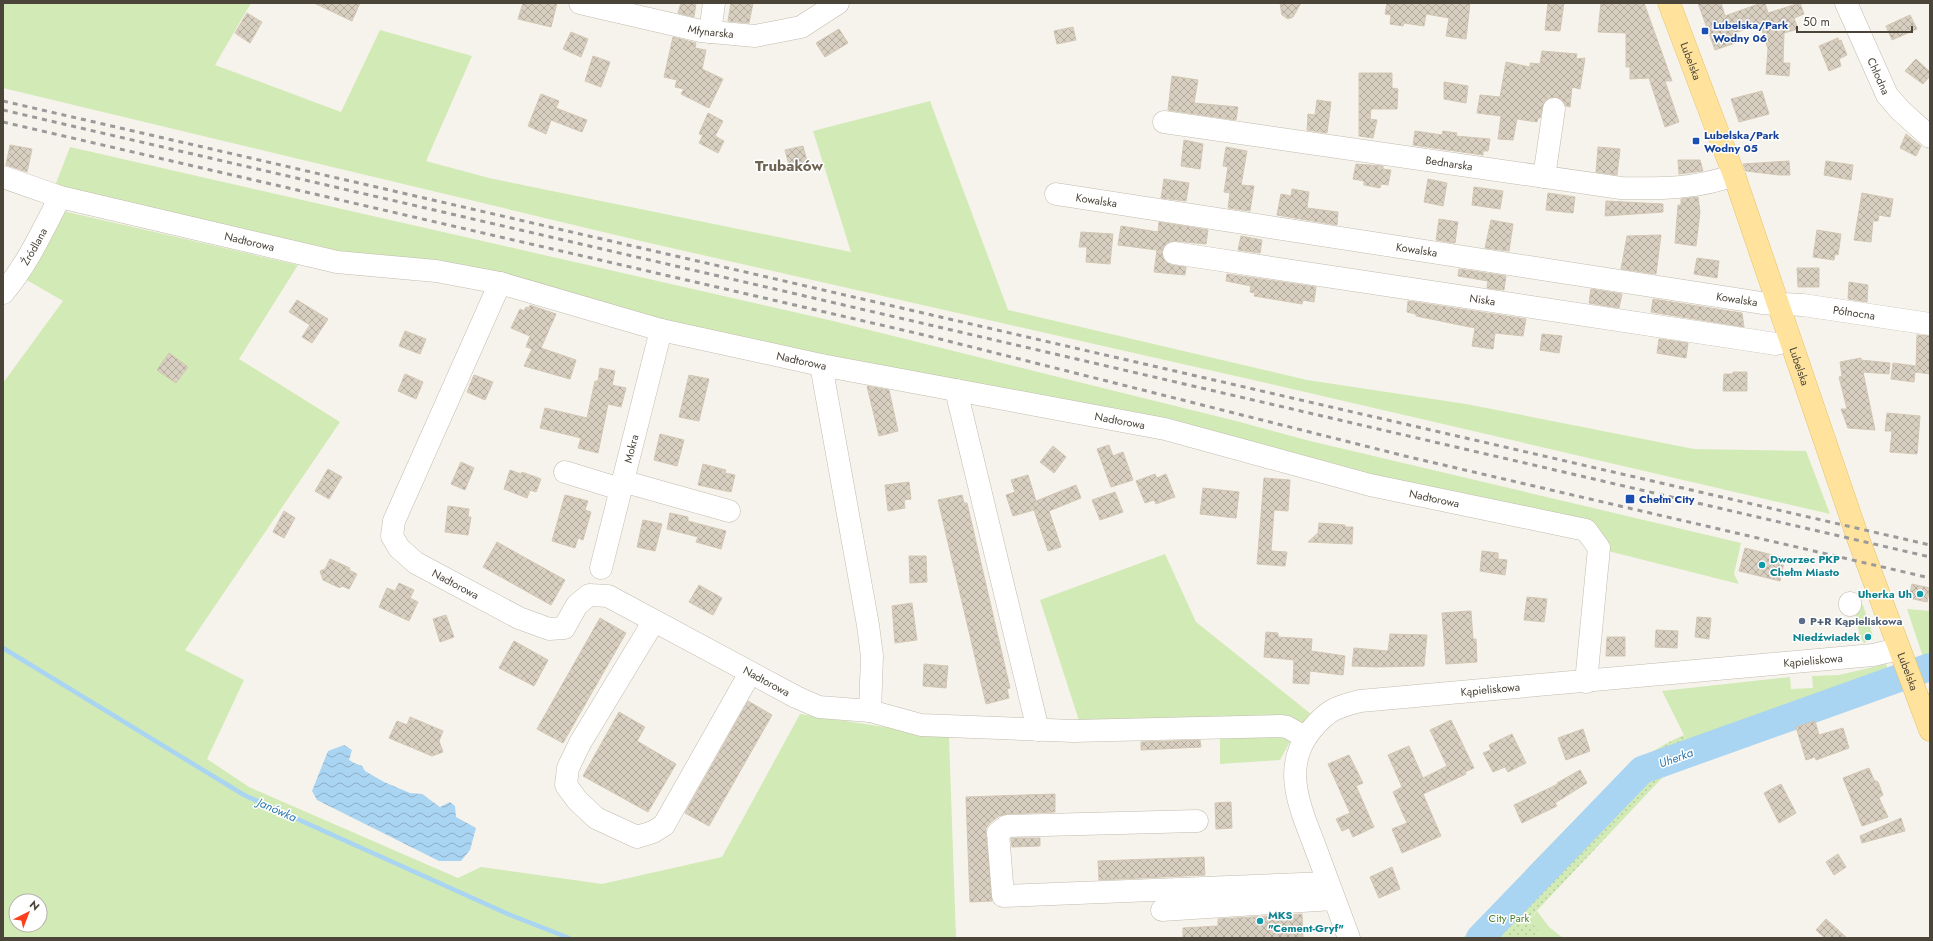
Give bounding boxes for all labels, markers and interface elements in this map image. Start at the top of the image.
scale bar [1797,8,1912,34]
text: 50 m [1803,13,1830,31]
place label: Lubelska/Park Wodny 06 [1713,17,1789,46]
street label: Młynarska [686,20,734,42]
marker: Lubelska/Park Wodny 06 [1700,26,1710,36]
street label: Lubelska [1676,40,1705,82]
street label: Chłodna [1863,55,1894,97]
place label: Lubelska/Park Wodny 05 [1704,127,1780,156]
marker: Lubelska/Park Wodny 05 [1691,136,1701,146]
street label: Bednarska [1424,152,1474,174]
district label: Trubaków [755,155,823,177]
street label: Kowalska [1075,189,1118,211]
street label: Źródlana [17,225,51,268]
street label: Nadtorowa [223,228,276,255]
street label: Kowalska [1395,239,1439,261]
street label: Kowalska [1715,288,1759,310]
street label: Niska [1468,290,1497,309]
street label: Północna [1832,302,1876,324]
street label: Lubelska [1785,345,1813,388]
street label: Nadtorowa [775,347,828,374]
street label: Nadtorowa [1093,408,1146,433]
street label: Mokra [620,433,642,465]
street label: Nadtorowa [1408,485,1461,511]
place label: Chełm City [1639,491,1695,507]
marker: Chełm City [1624,493,1636,505]
place label: Dworzec PKP Chełm Miasto [1770,551,1840,580]
marker: Dworzec PKP Chełm Miasto [1757,560,1767,570]
street label: Nadtorowa [429,565,482,603]
place label: Uherka Uh [1858,586,1912,602]
marker: Uherka Uh [1915,589,1925,599]
place label: P+R Kąpieliskowa [1810,613,1902,629]
marker: P+R Kąpieliskowa [1797,616,1807,626]
place label: Niedźwiadek [1793,629,1861,645]
marker: Niedźwiadek [1863,632,1873,642]
street label: Kąpieliskowa [1783,650,1843,671]
street label: Lubelska [1894,650,1922,693]
street label: Nadtorowa [740,662,793,700]
street label: Kąpieliskowa [1460,679,1521,700]
water label: Uherka [1656,743,1696,772]
water label: Janówka [253,793,300,827]
north arrow [8,893,48,933]
text: N [26,897,43,914]
place label: MKS "Cement-Gryf" [1268,907,1344,936]
park label: City Park [1489,910,1530,926]
marker: MKS "Cement-Gryf" [1255,916,1265,926]

